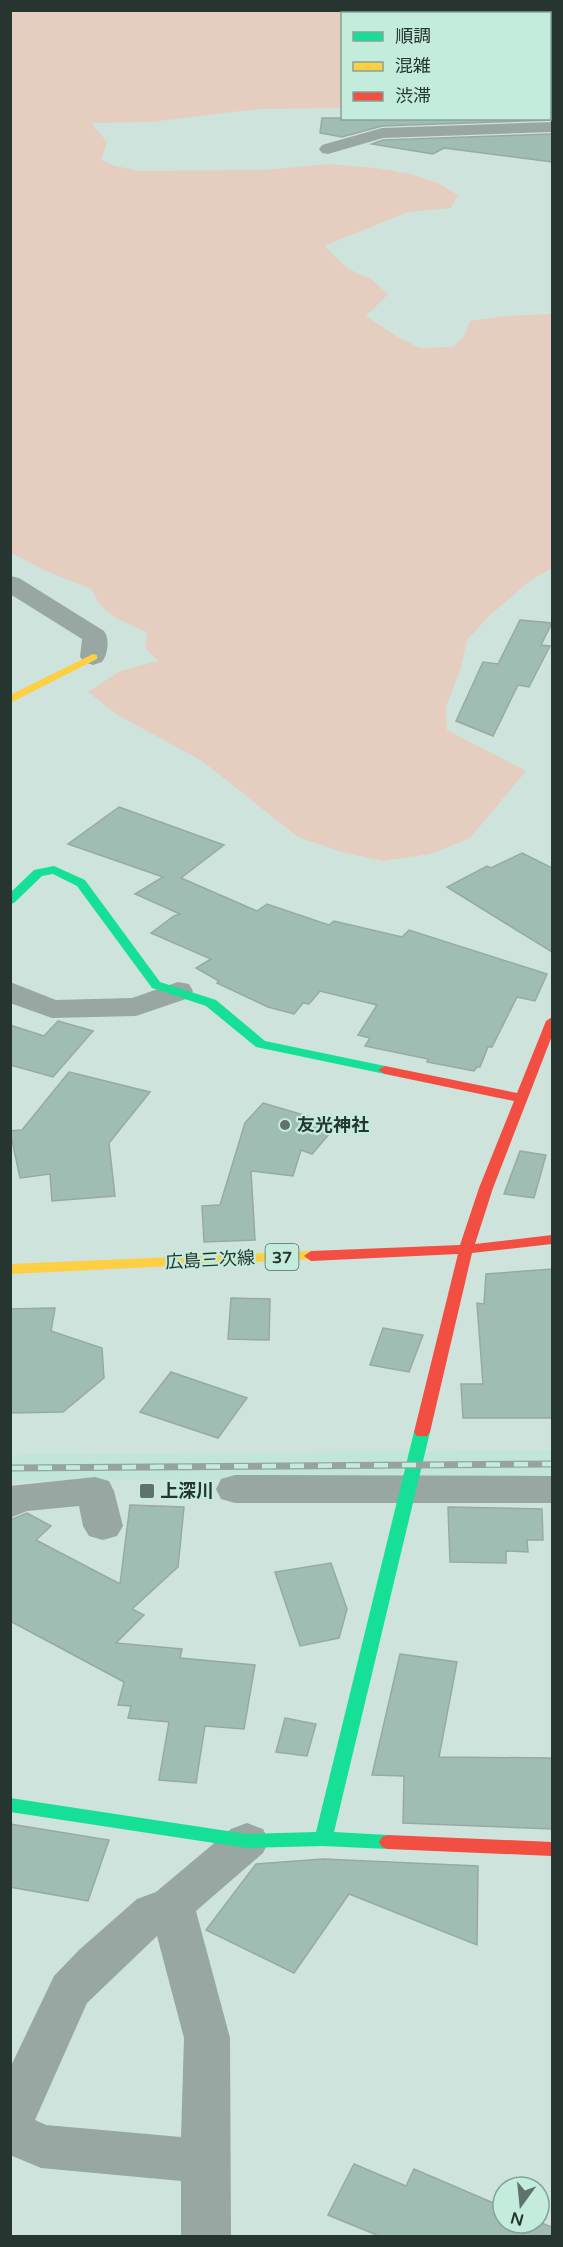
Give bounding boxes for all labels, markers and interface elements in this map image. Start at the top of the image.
legend [341,12,551,120]
text: 順調 [395,25,431,47]
text: 混雑 [395,55,431,77]
text: 渋滞 [395,85,431,107]
place label: 友光神社 [297,1114,369,1136]
marker: 友光神社 [278,1118,292,1132]
road number: 37 [266,1244,298,1270]
street label: 広島三次線 [164,1247,256,1273]
place label: 上深川 [160,1480,214,1502]
marker: 上深川 [138,1482,156,1500]
north arrow [491,2175,551,2235]
text: N [509,2207,526,2230]

